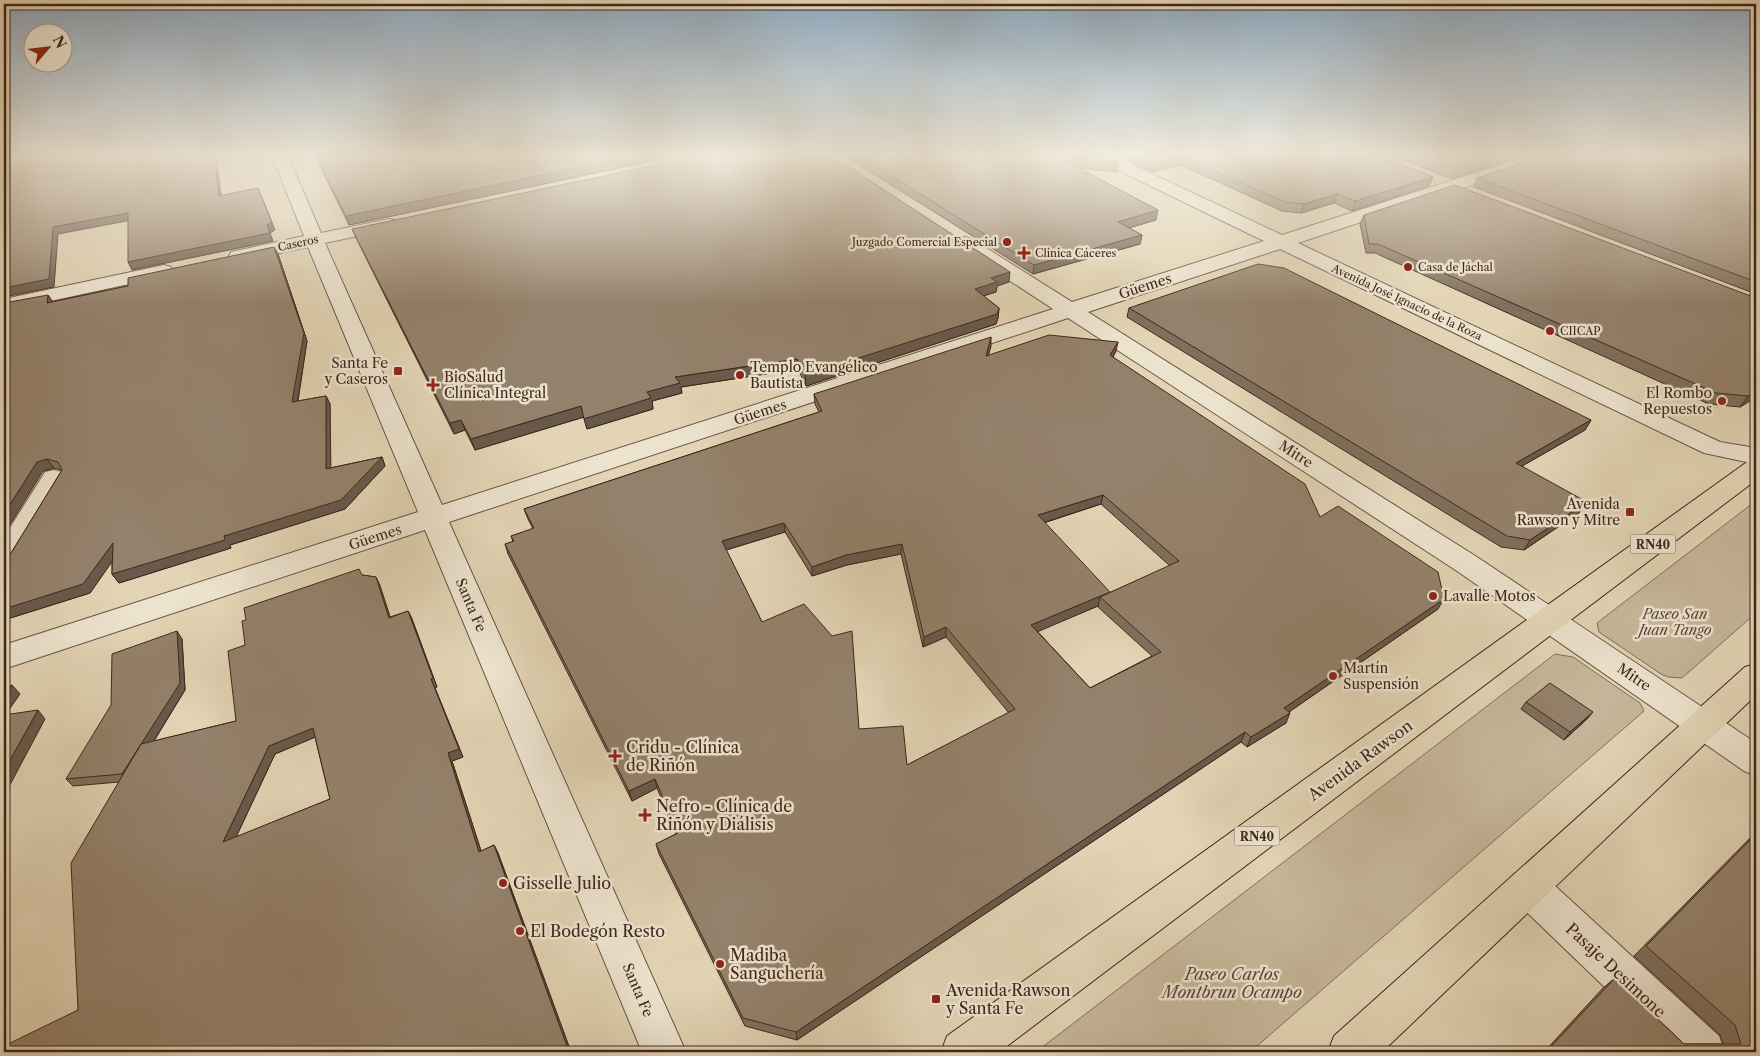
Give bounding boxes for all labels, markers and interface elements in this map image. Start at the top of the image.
north arrow [22,22,72,72]
text: N [49,32,70,51]
street label: Caseros [276,232,320,254]
place label: Juzgado Comercial Especial [850,235,998,249]
marker: Juzgado Comercial Especial [1001,236,1013,248]
marker: Clinica Cáceres [1017,246,1031,260]
place label: Clinica Cáceres [1035,246,1117,260]
place label: Casa de Jáchal [1418,260,1493,274]
street label: Avenida José Ignacio de la Roza [1329,261,1485,343]
marker: Casa de Jáchal [1402,261,1414,273]
street label: Güemes [1116,269,1174,303]
place label: CIICAP [1560,324,1601,338]
marker: CIICAP [1544,325,1556,337]
place label: Santa Fe y Caseros [323,354,388,388]
place label: Templo Evangélico Bautista [750,358,878,392]
marker: Santa Fe y Caseros [392,365,404,377]
place label: BioSalud Clínica Integral [444,368,546,402]
marker: Templo Evangélico Bautista [734,369,746,381]
marker: BioSalud Clínica Integral [426,378,440,392]
place label: El Rombo Repuestos [1643,384,1712,418]
street label: Güemes [731,395,789,429]
marker: El Rombo Repuestos [1716,395,1728,407]
street label: Mitre [1276,436,1317,472]
place label: Avenida Rawson y Mitre [1517,495,1621,529]
marker: Avenida Rawson y Mitre [1624,506,1636,518]
street label: Güemes [346,520,404,554]
road number: RN40 [1630,534,1676,554]
street label: Santa Fe [452,575,490,635]
place label: Lavalle Motos [1443,587,1536,605]
marker: Lavalle Motos [1427,590,1439,602]
park label: Paseo San Juan Tango [1634,605,1712,639]
place label: Martín Suspensión [1343,659,1419,693]
street label: Mitre [1614,659,1654,695]
marker: Martín Suspensión [1327,670,1339,682]
street label: Avenida Rawson [1303,715,1416,805]
place label: Cridu - Clínica de Riñón [626,737,740,775]
marker: Cridu - Clínica de Riñón [608,749,622,763]
place label: Nefro - Clínica de Riñón y Diálisis [656,796,792,834]
marker: Nefro - Clínica de Riñón y Diálisis [638,808,652,822]
road number: RN40 [1234,826,1280,846]
place label: Gisselle Julio [513,873,611,893]
marker: Gisselle Julio [497,877,509,889]
street label: Pasaje Desimone [1562,919,1670,1021]
place label: El Bodegón Resto [530,921,665,941]
marker: El Bodegón Resto [514,925,526,937]
place label: Madiba Sanguchería [730,945,824,983]
marker: Madiba Sanguchería [714,958,726,970]
street label: Santa Fe [619,960,657,1020]
park label: Paseo Carlos Montbrun Ocampo [1160,964,1302,1002]
place label: Avenida Rawson y Santa Fe [945,980,1071,1018]
marker: Avenida Rawson y Santa Fe [930,993,942,1005]

